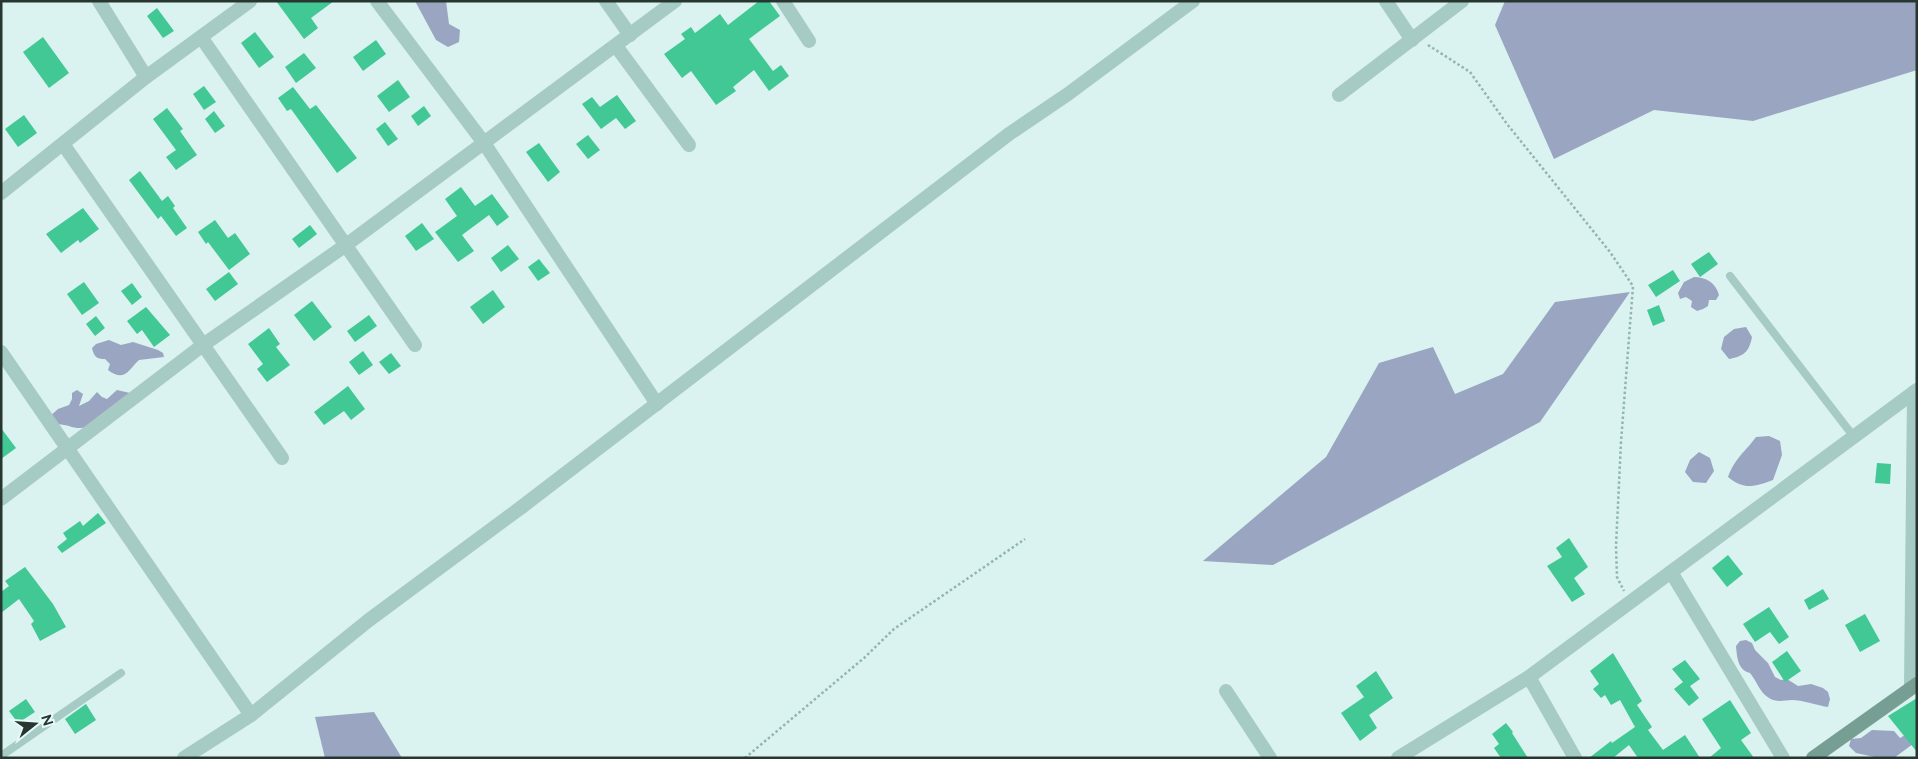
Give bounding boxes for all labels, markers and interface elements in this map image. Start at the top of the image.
north arrow [10,699,60,749]
text: N [38,713,57,728]

